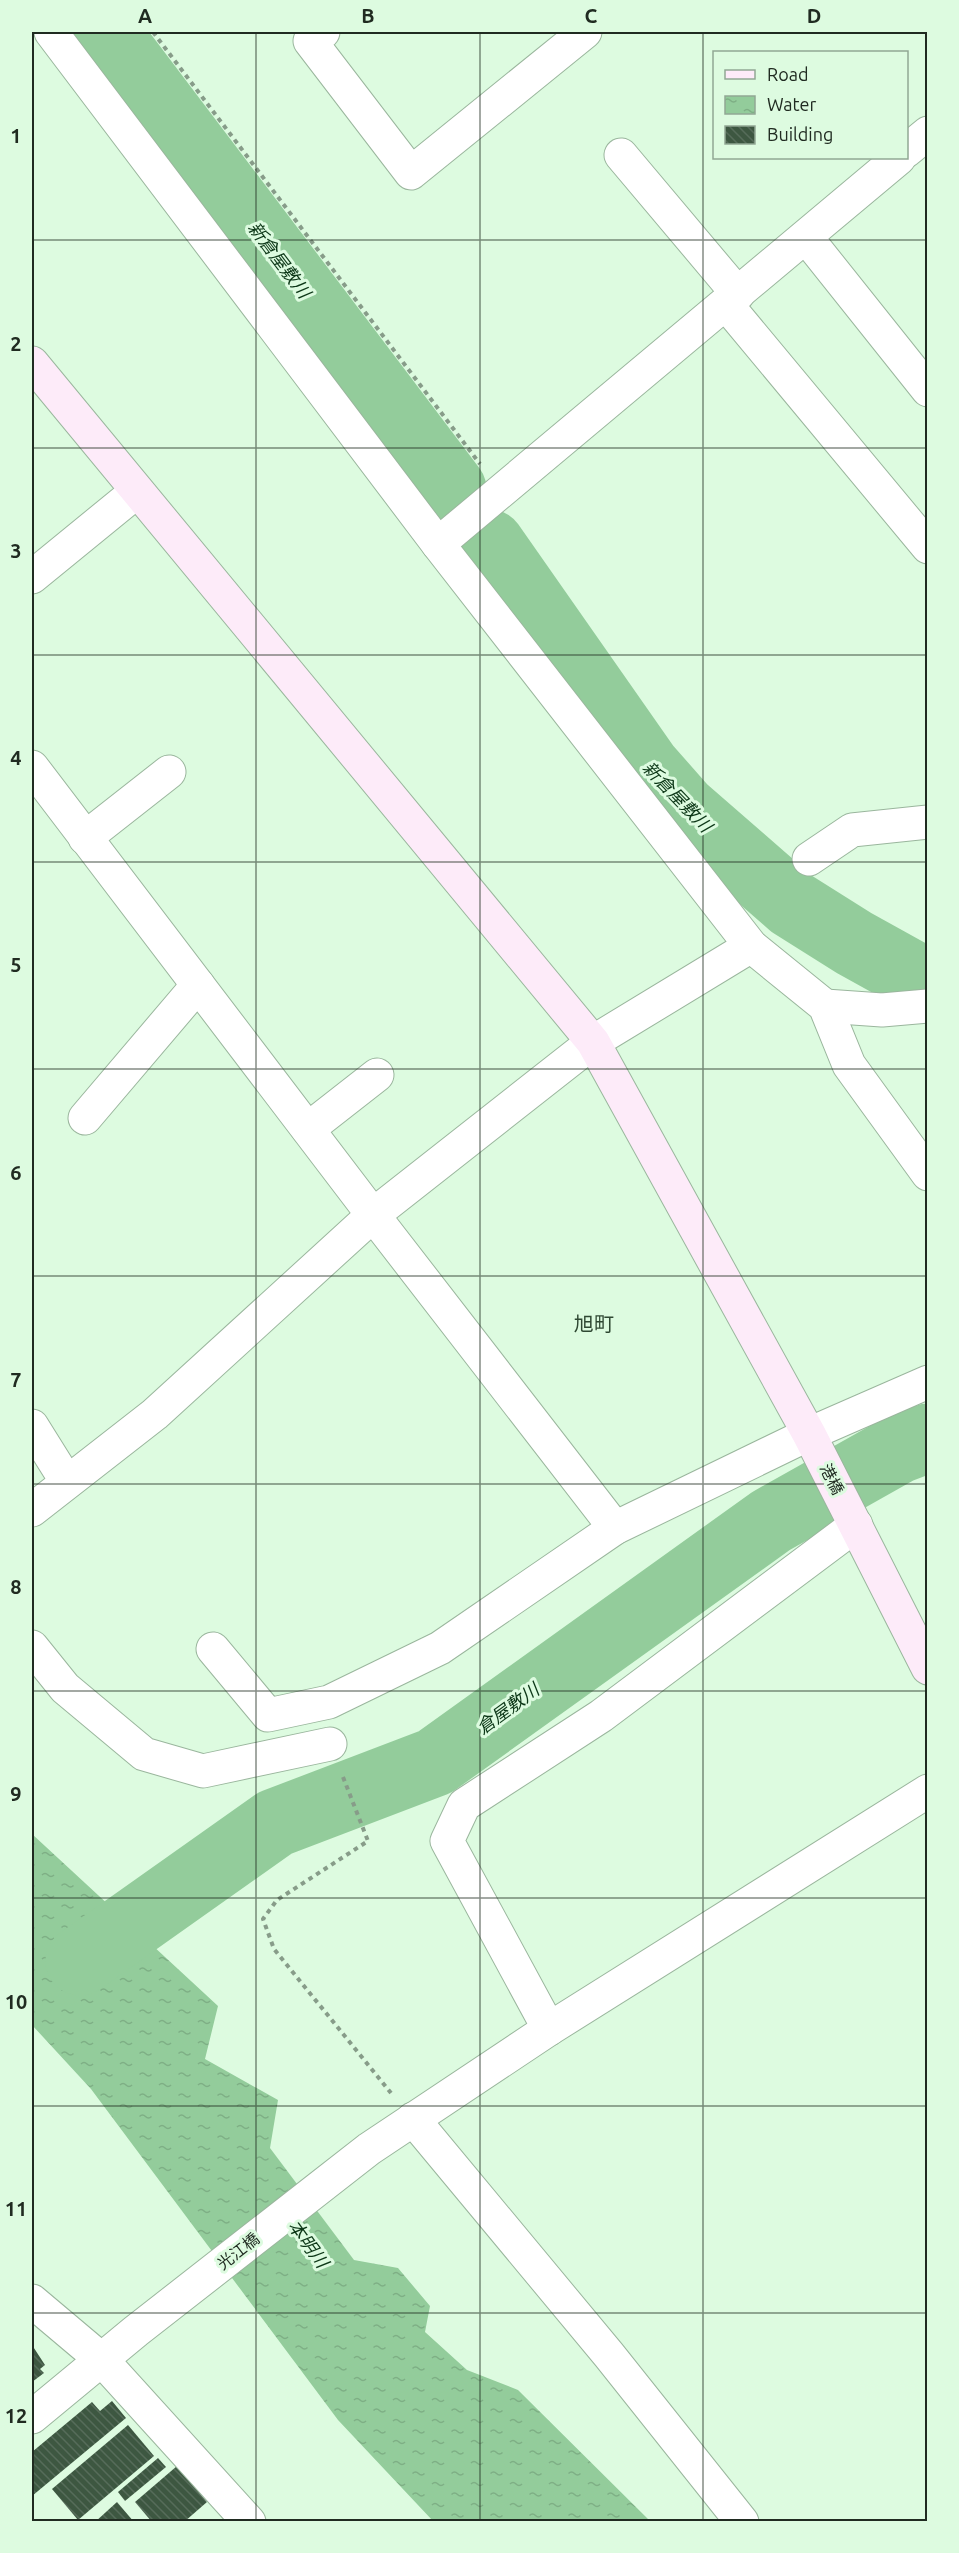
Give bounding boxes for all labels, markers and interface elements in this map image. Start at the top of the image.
text: A [138,4,152,27]
text: B [361,4,375,27]
text: C [585,4,598,27]
text: D [807,4,821,27]
legend [713,51,908,159]
text: Road [767,64,809,84]
text: Water [767,94,817,114]
text: 1 [10,124,22,147]
text: Building [767,124,833,144]
water label: 新倉屋敷川 [245,217,316,303]
text: 2 [10,332,22,355]
text: 3 [10,539,22,562]
text: 4 [10,746,22,769]
water label: 新倉屋敷川 [639,757,718,837]
text: 5 [10,953,22,976]
text: 6 [10,1161,22,1184]
district label: 旭町 [574,1312,614,1335]
text: 7 [10,1368,22,1391]
street label: 港橋 [817,1461,847,1497]
text: 8 [10,1575,22,1598]
water label: 倉屋敷川 [472,1678,544,1737]
text: 9 [10,1782,22,1805]
text: 10 [5,1990,27,2013]
text: 11 [5,2197,27,2220]
water label: 本明川 [285,2216,334,2273]
street label: 光江橋 [214,2229,262,2273]
text: 12 [5,2404,27,2427]

